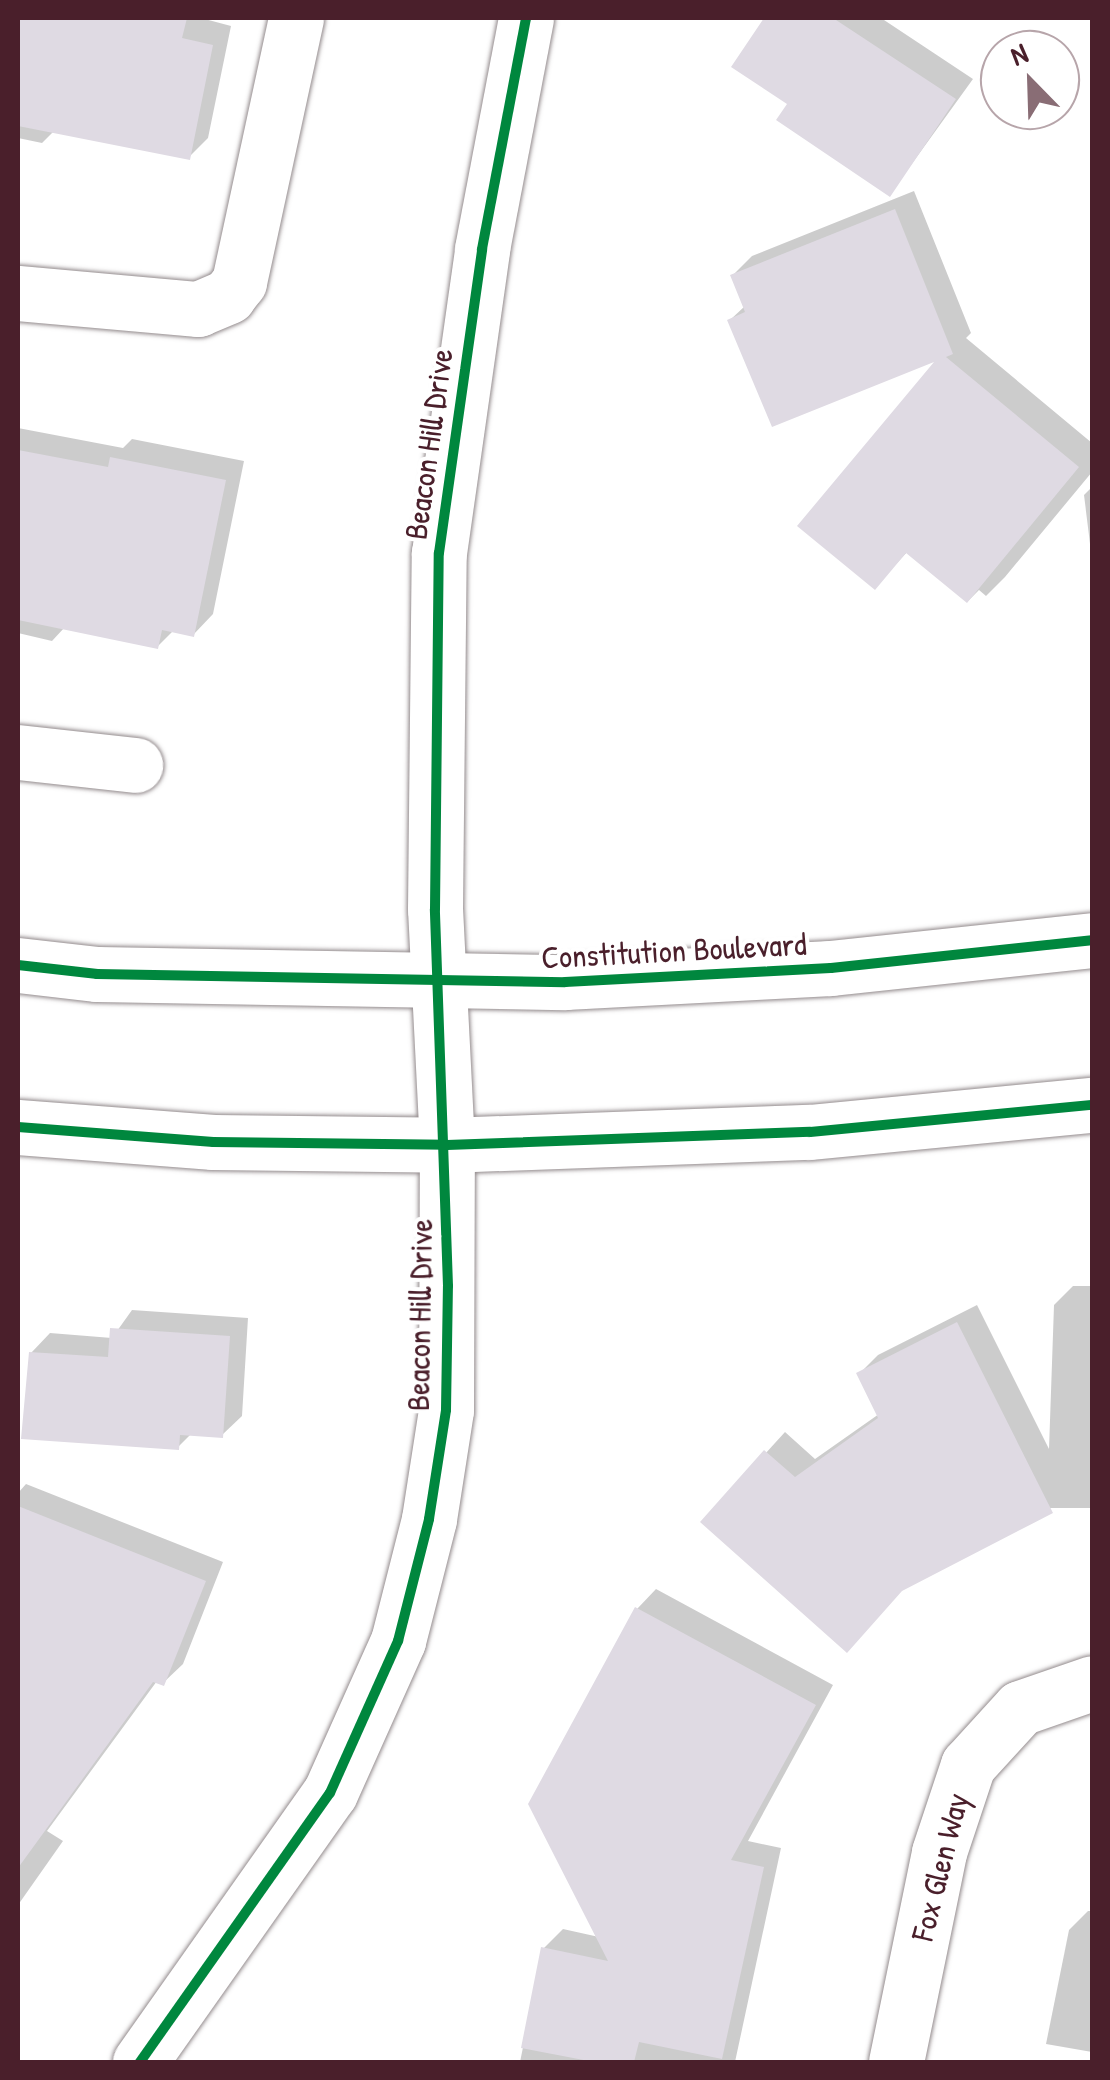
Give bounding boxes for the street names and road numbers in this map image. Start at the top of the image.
street label: Beacon Hill Drive [397,346,461,542]
street label: Constitution Boulevard [540,925,808,977]
street label: Beacon Hill Drive [399,1219,441,1411]
street label: Fox Glen Way [903,1789,977,1945]

